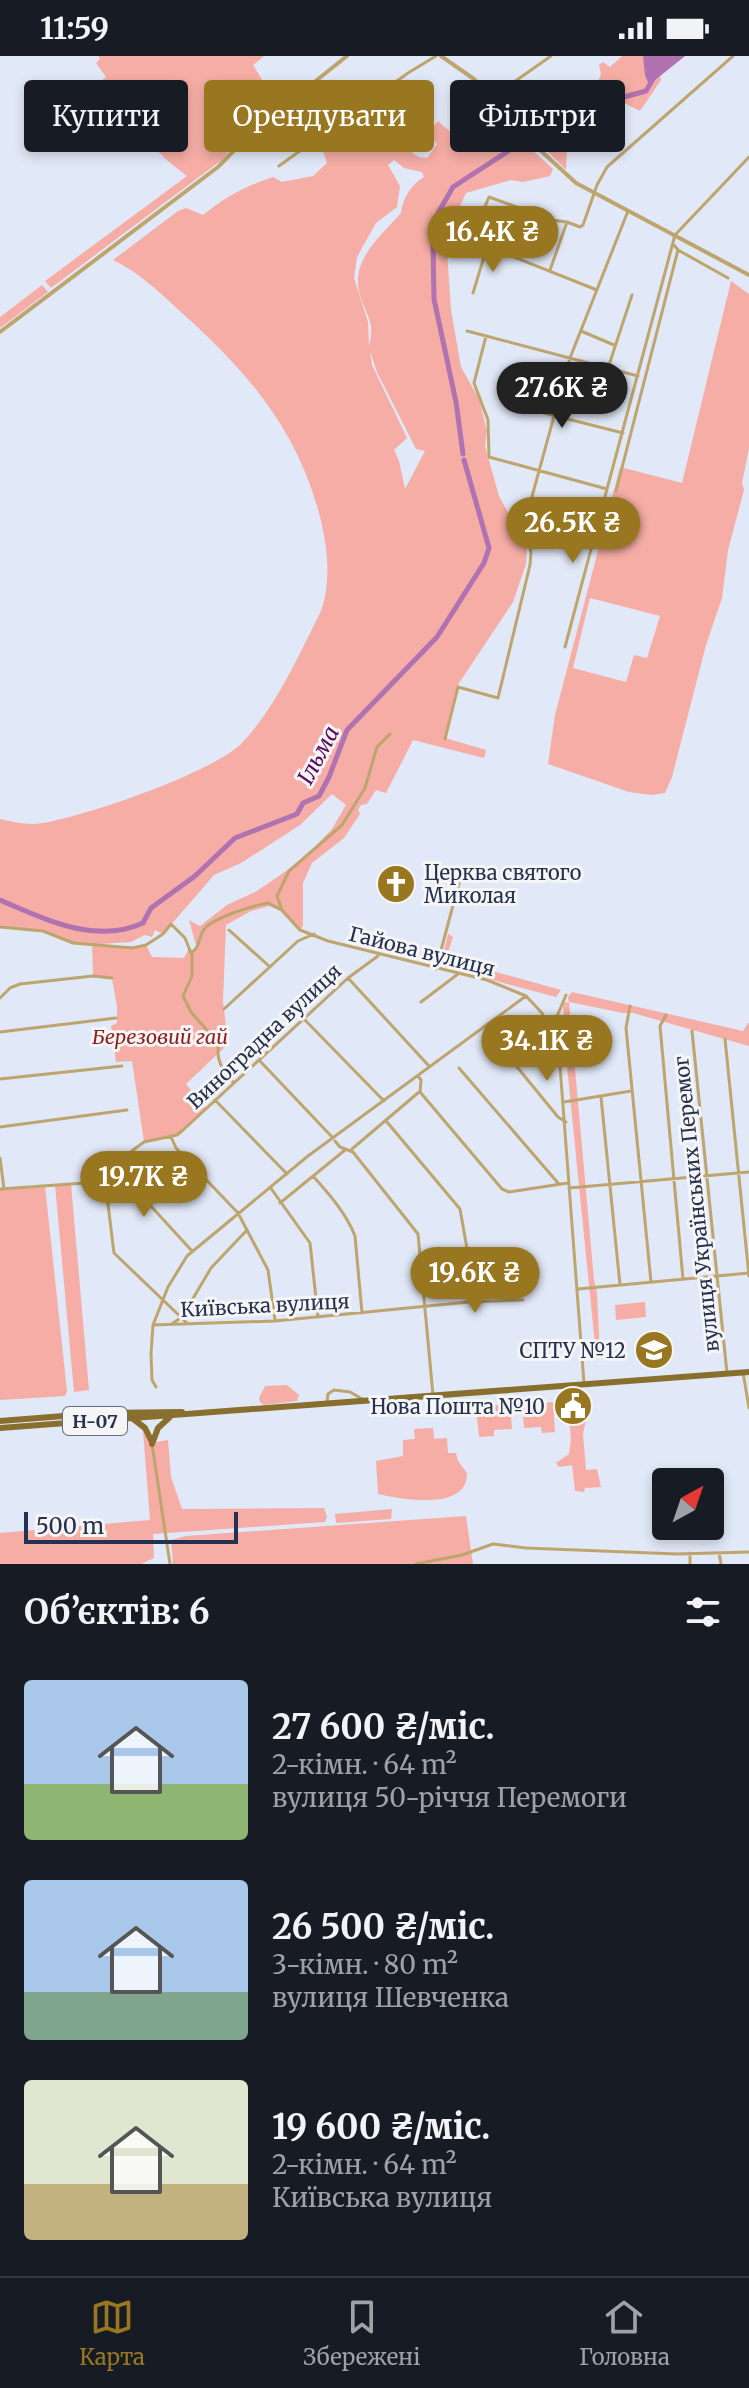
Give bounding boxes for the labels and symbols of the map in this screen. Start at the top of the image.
pin: 16.4K ₴ [419,206,567,274]
pin: 27.6K ₴ [488,362,636,430]
pin: 26.5K ₴ [499,497,647,565]
water label: Ільма [291,721,345,789]
place label: Церква святого Миколая [424,860,582,908]
church icon: Церква святого Миколая [375,863,417,905]
street label: Гайова вулиця [346,921,498,981]
street label: Виноградна вулиця [182,958,346,1114]
pin: 34.1K ₴ [473,1015,621,1083]
park label: Березовий гай [92,1024,228,1049]
street label: вулиця Українських Перемог [668,1055,724,1353]
pin: 19.7K ₴ [70,1151,218,1219]
pin: 19.6K ₴ [401,1247,549,1315]
street label: Київська вулиця [180,1288,350,1322]
school or university icon: СПТУ №12 [633,1329,675,1371]
place label: СПТУ №12 [519,1338,626,1363]
public building icon: Нова Пошта №10 [552,1385,594,1427]
place label: Нова Пошта №10 [370,1394,545,1419]
road number: Н-07 [63,1407,127,1435]
north arrow [652,1468,724,1540]
scale bar [24,1508,238,1544]

